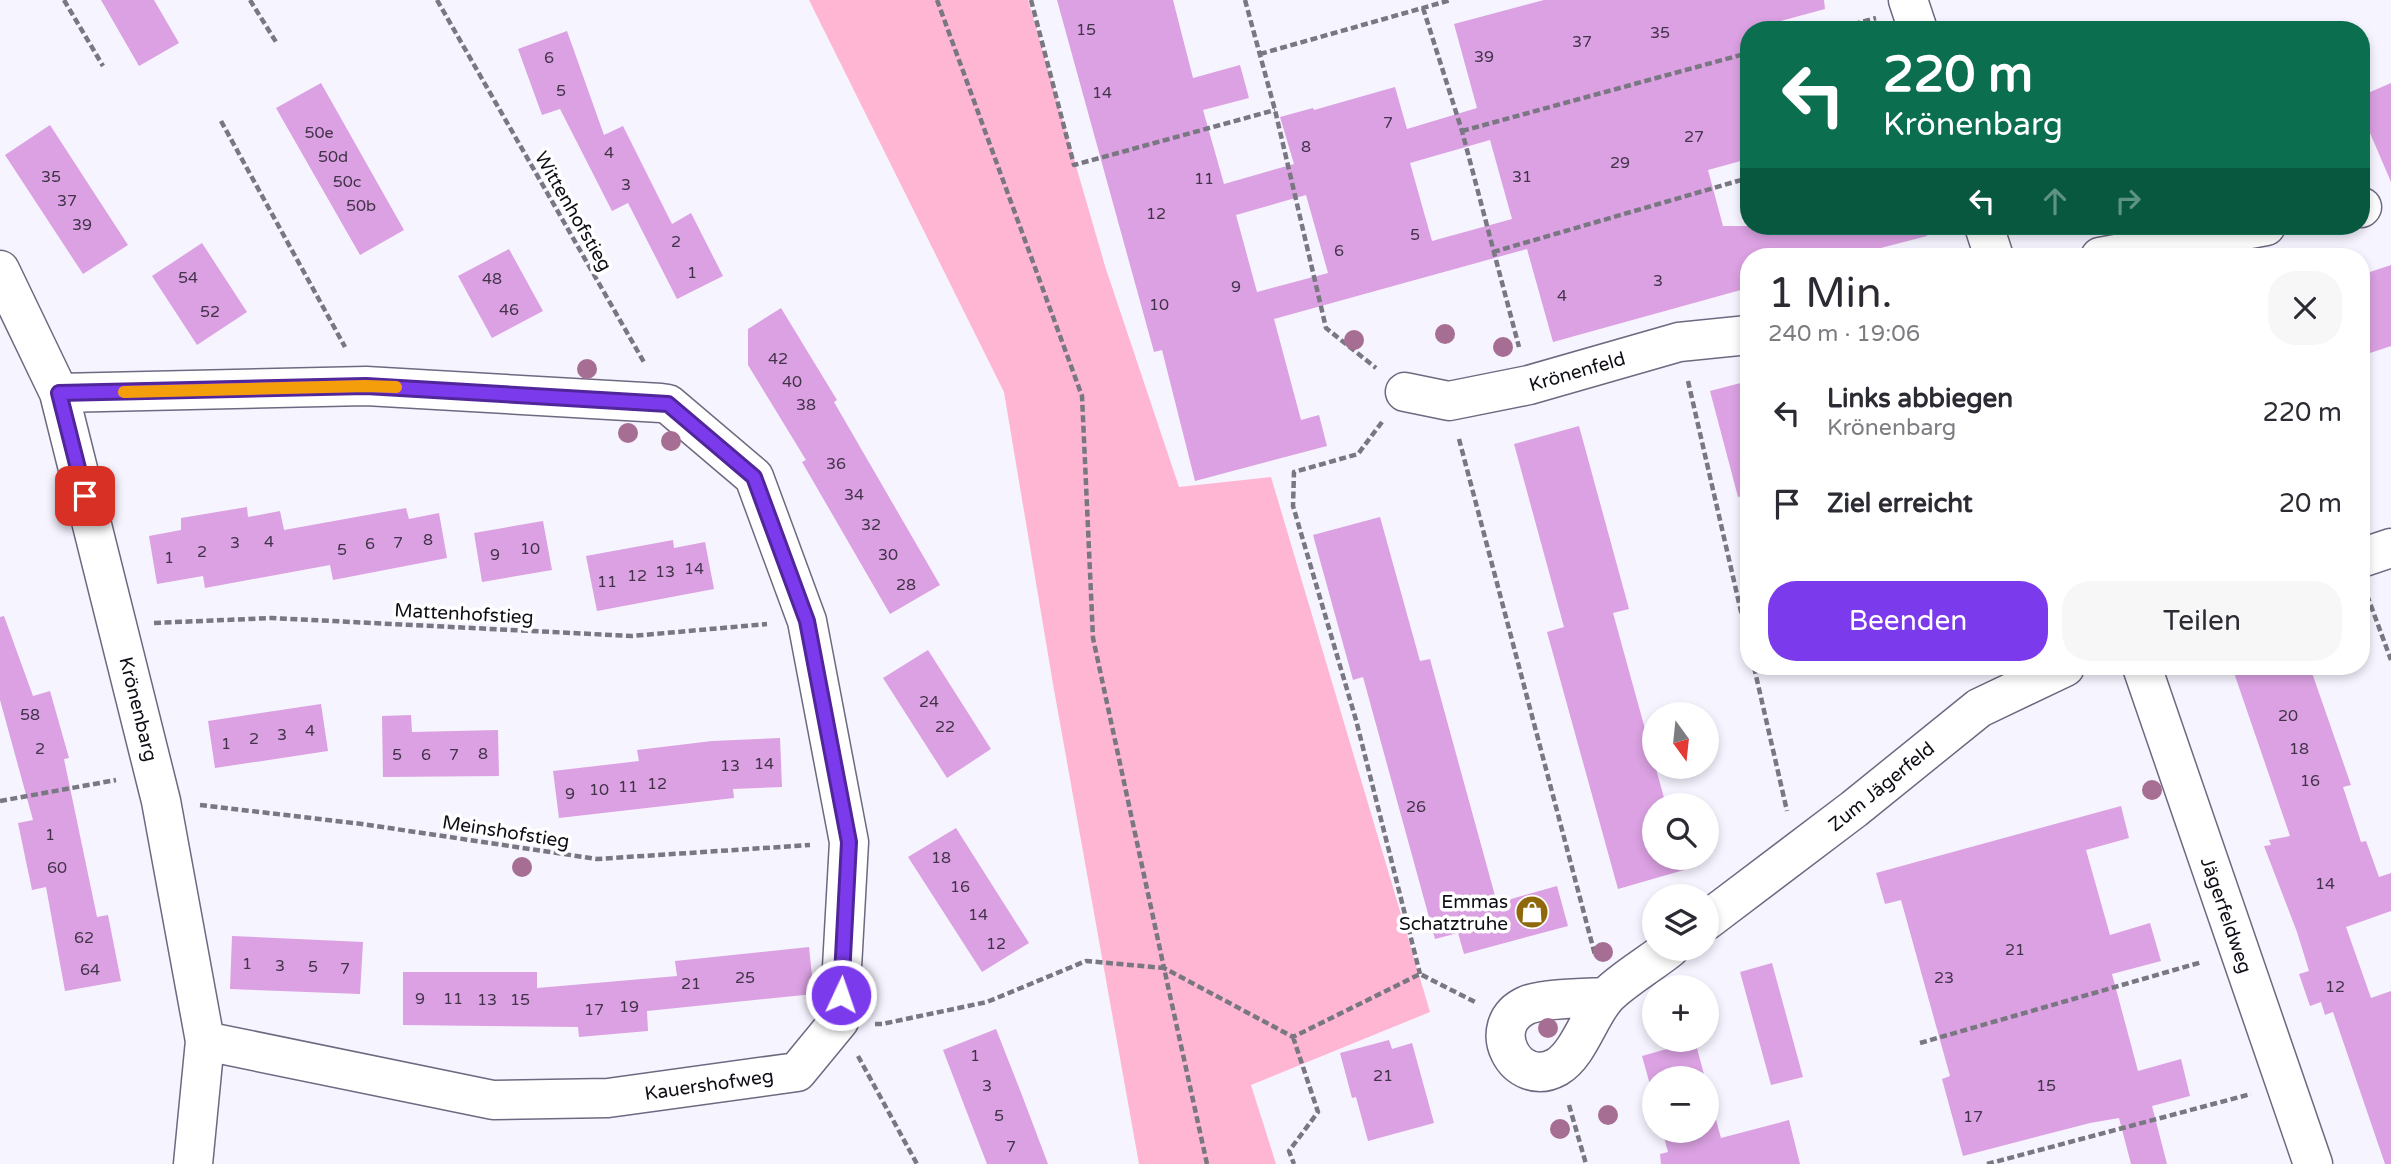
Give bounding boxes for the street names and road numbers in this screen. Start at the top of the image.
street label: Wittenhofstieg [530,148,616,275]
street label: Krönenfeld [1527,348,1628,396]
street label: Mattenhofstieg [394,599,534,629]
street label: Krönenbarg [114,655,162,764]
street label: Zum Jägerfeld [1824,737,1939,836]
street label: Meinshofstieg [441,811,571,853]
street label: Jägerfeldweg [2196,854,2256,976]
street label: Kauershofweg [643,1065,775,1105]

